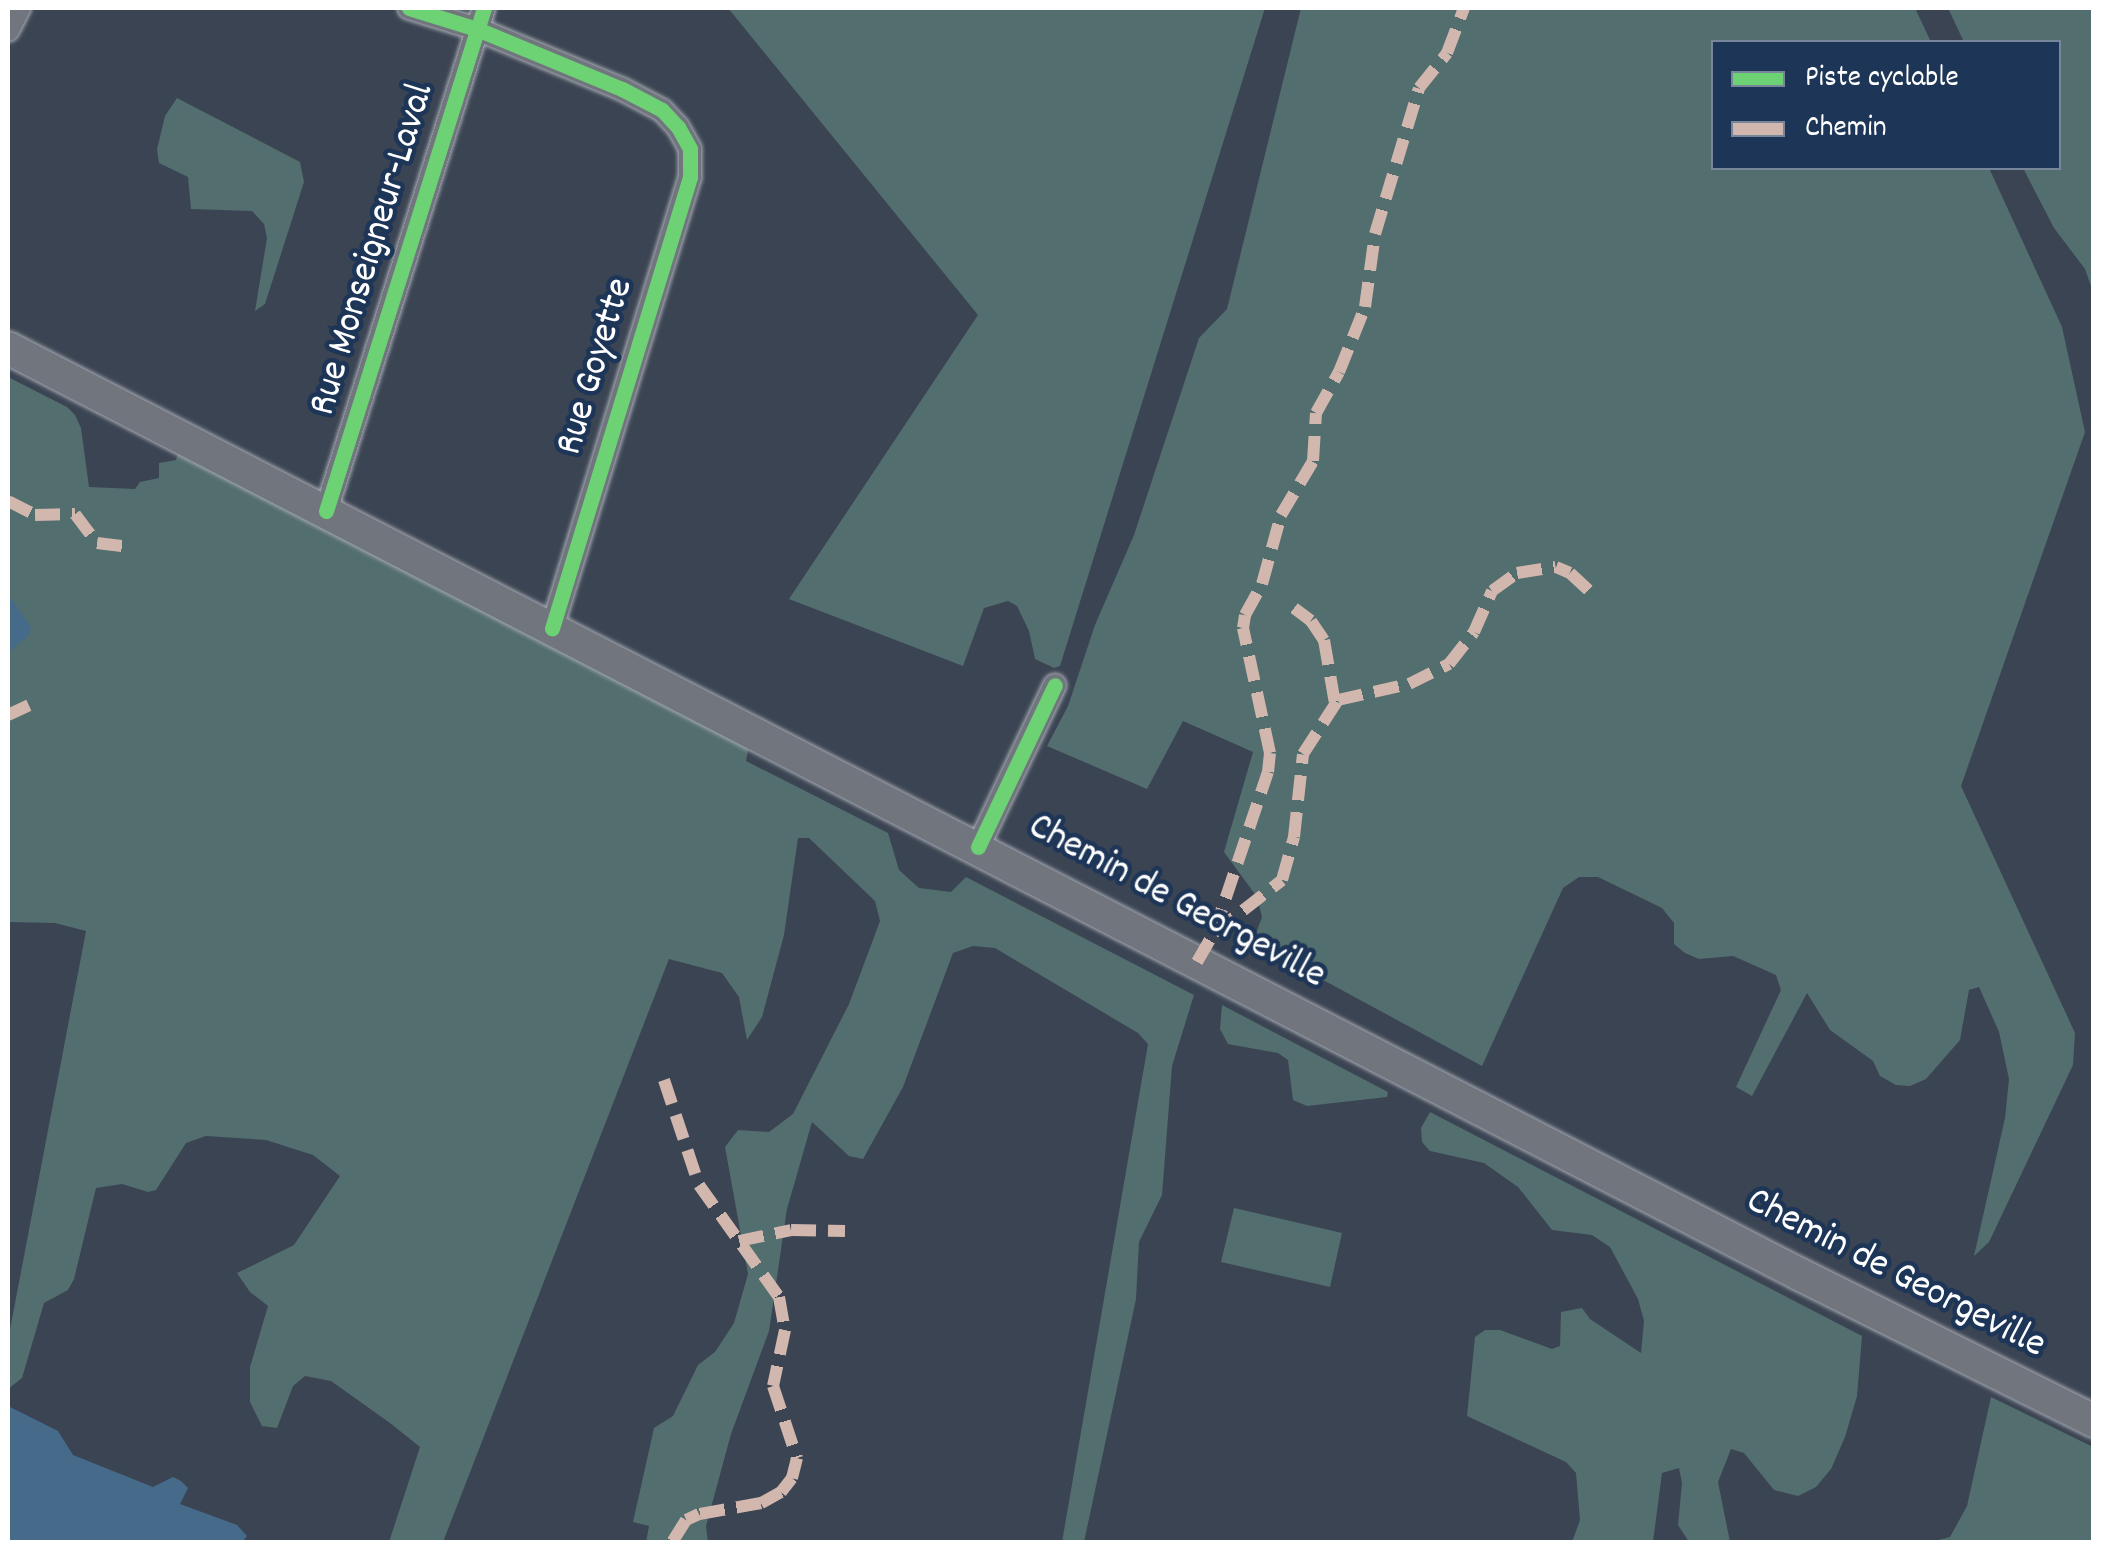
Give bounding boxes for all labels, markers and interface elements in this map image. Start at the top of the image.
legend [1711,40,2061,170]
text: Piste cyclable [1805,58,1959,101]
street label: Rue Monseigneur-Laval [301,78,447,422]
text: Chemin [1805,108,1887,151]
street label: Rue Goyette [547,273,647,461]
street label: Chemin de Georgeville [1019,804,1333,1002]
street label: Chemin de Georgeville [1737,1179,2053,1371]

